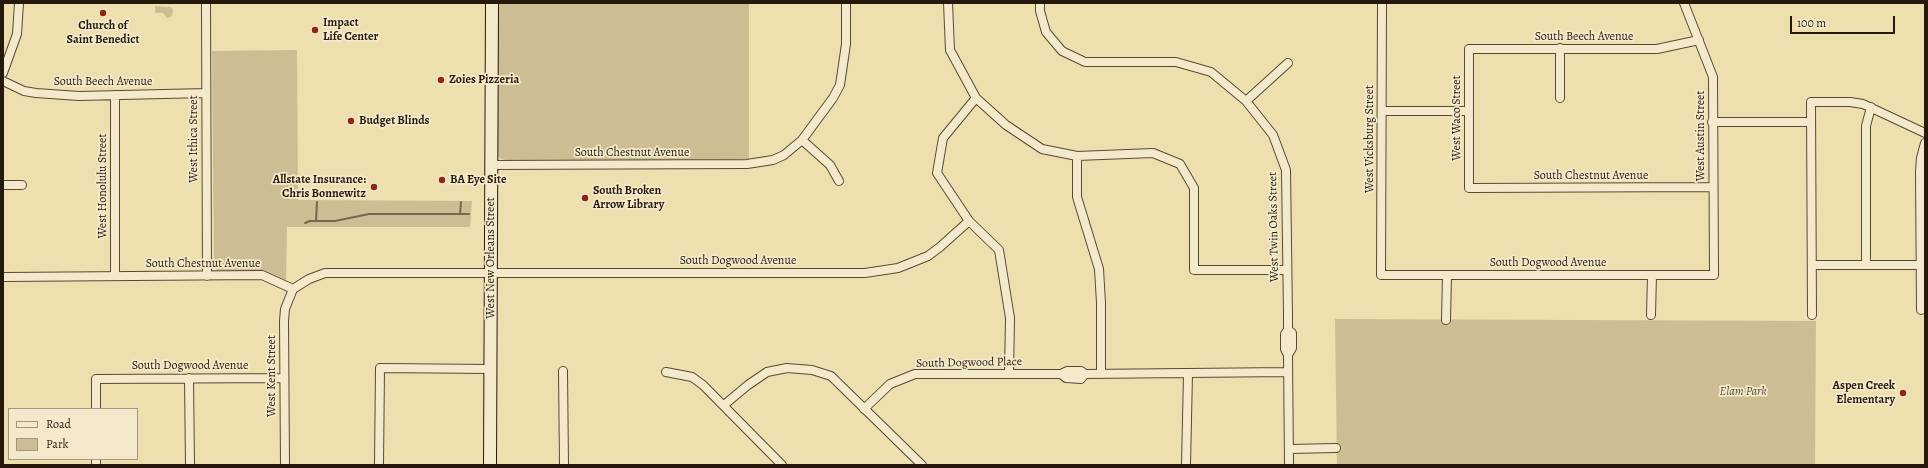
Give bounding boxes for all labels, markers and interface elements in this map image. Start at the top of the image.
marker: Church of Saint Benedict [98,8,108,18]
scale bar [1792,8,1897,34]
text: 100 m [1797,15,1826,31]
place label: Impact Life Center [323,16,378,44]
place label: Church of Saint Benedict [67,19,139,47]
marker: Impact Life Center [310,25,320,35]
street label: South Beech Avenue [1535,30,1633,44]
place label: Zoies Pizzeria [449,73,519,87]
street label: South Beech Avenue [54,75,152,89]
marker: Zoies Pizzeria [436,75,446,85]
street label: West Waco Street [1450,75,1464,161]
street label: West Vicksburg Street [1363,85,1377,193]
street label: West Austin Street [1694,91,1708,181]
street label: West Ithica Street [187,95,201,183]
place label: Budget Blinds [359,114,429,128]
marker: Budget Blinds [346,116,356,126]
street label: West Honolulu Street [96,134,110,238]
street label: South Chestnut Avenue [575,146,689,160]
street label: South Chestnut Avenue [1534,169,1648,183]
street label: West Twin Oaks Street [1266,172,1282,282]
place label: Allstate Insurance: Chris Bonnewitz [273,173,366,201]
place label: BA Eye Site [450,173,506,187]
marker: BA Eye Site [437,175,447,185]
marker: Allstate Insurance: Chris Bonnewitz [369,182,379,192]
place label: South Broken Arrow Library [593,184,664,212]
marker: South Broken Arrow Library [580,193,590,203]
street label: West New Orleans Street [484,197,498,319]
street label: South Dogwood Avenue [680,254,796,268]
street label: South Dogwood Avenue [1490,256,1606,270]
street label: South Chestnut Avenue [146,257,260,271]
street label: West Kent Street [265,335,279,417]
street label: South Dogwood Place [916,355,1022,371]
street label: South Dogwood Avenue [132,359,248,373]
place label: Aspen Creek Elementary [1833,379,1895,407]
park label: Elam Park [1719,385,1767,399]
marker: Aspen Creek Elementary [1898,388,1908,398]
legend [8,408,138,460]
text: Road [46,416,71,432]
text: Park [46,436,69,452]

